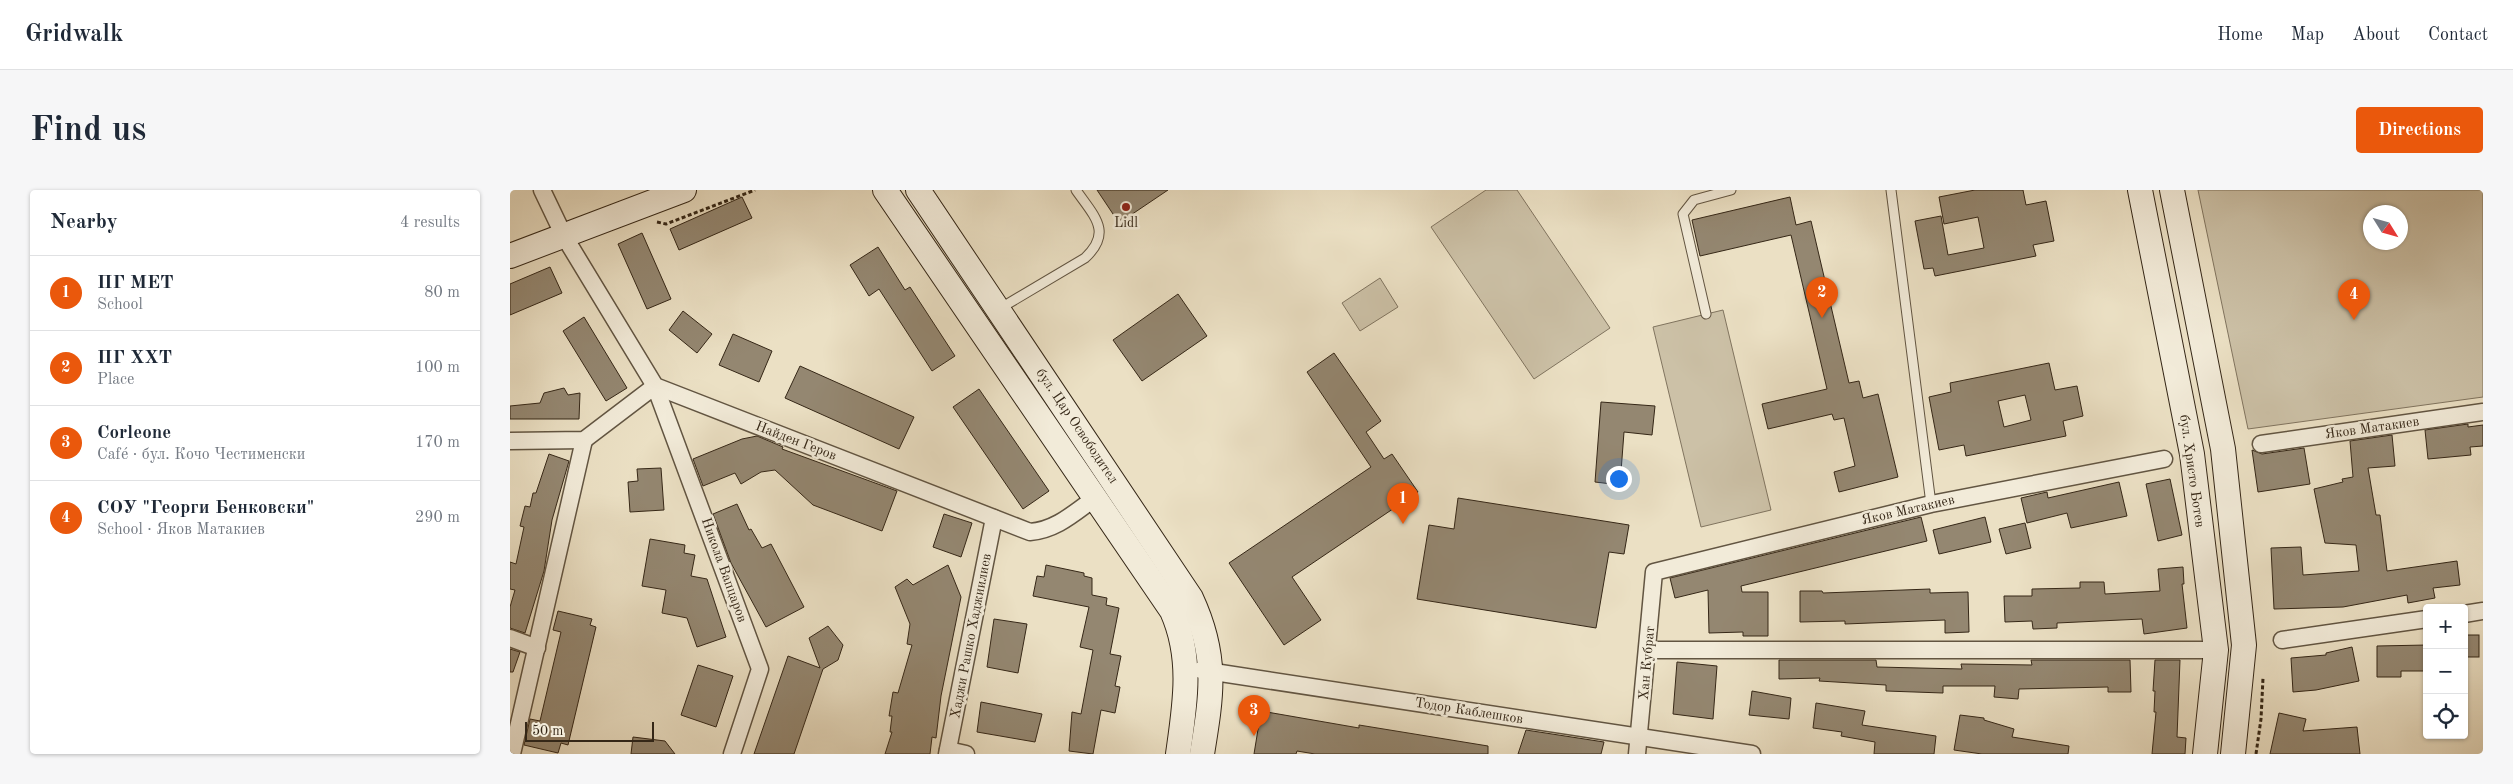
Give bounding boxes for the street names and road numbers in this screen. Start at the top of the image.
street label: бул. Цар Освободител [1033,366,1121,486]
street label: бул. Христо Ботев [2177,414,2207,529]
street label: Яков Матакиев [2324,414,2420,442]
street label: Найден Геров [753,419,839,463]
street label: Яков Матакиев [1860,492,1956,528]
street label: Никола Вапцаров [699,516,750,624]
street label: Хаджи Рашко Хаджиилиев [948,552,994,720]
street label: Хан Кубрат [1637,625,1657,701]
street label: Тодор Каблешков [1414,696,1524,727]

